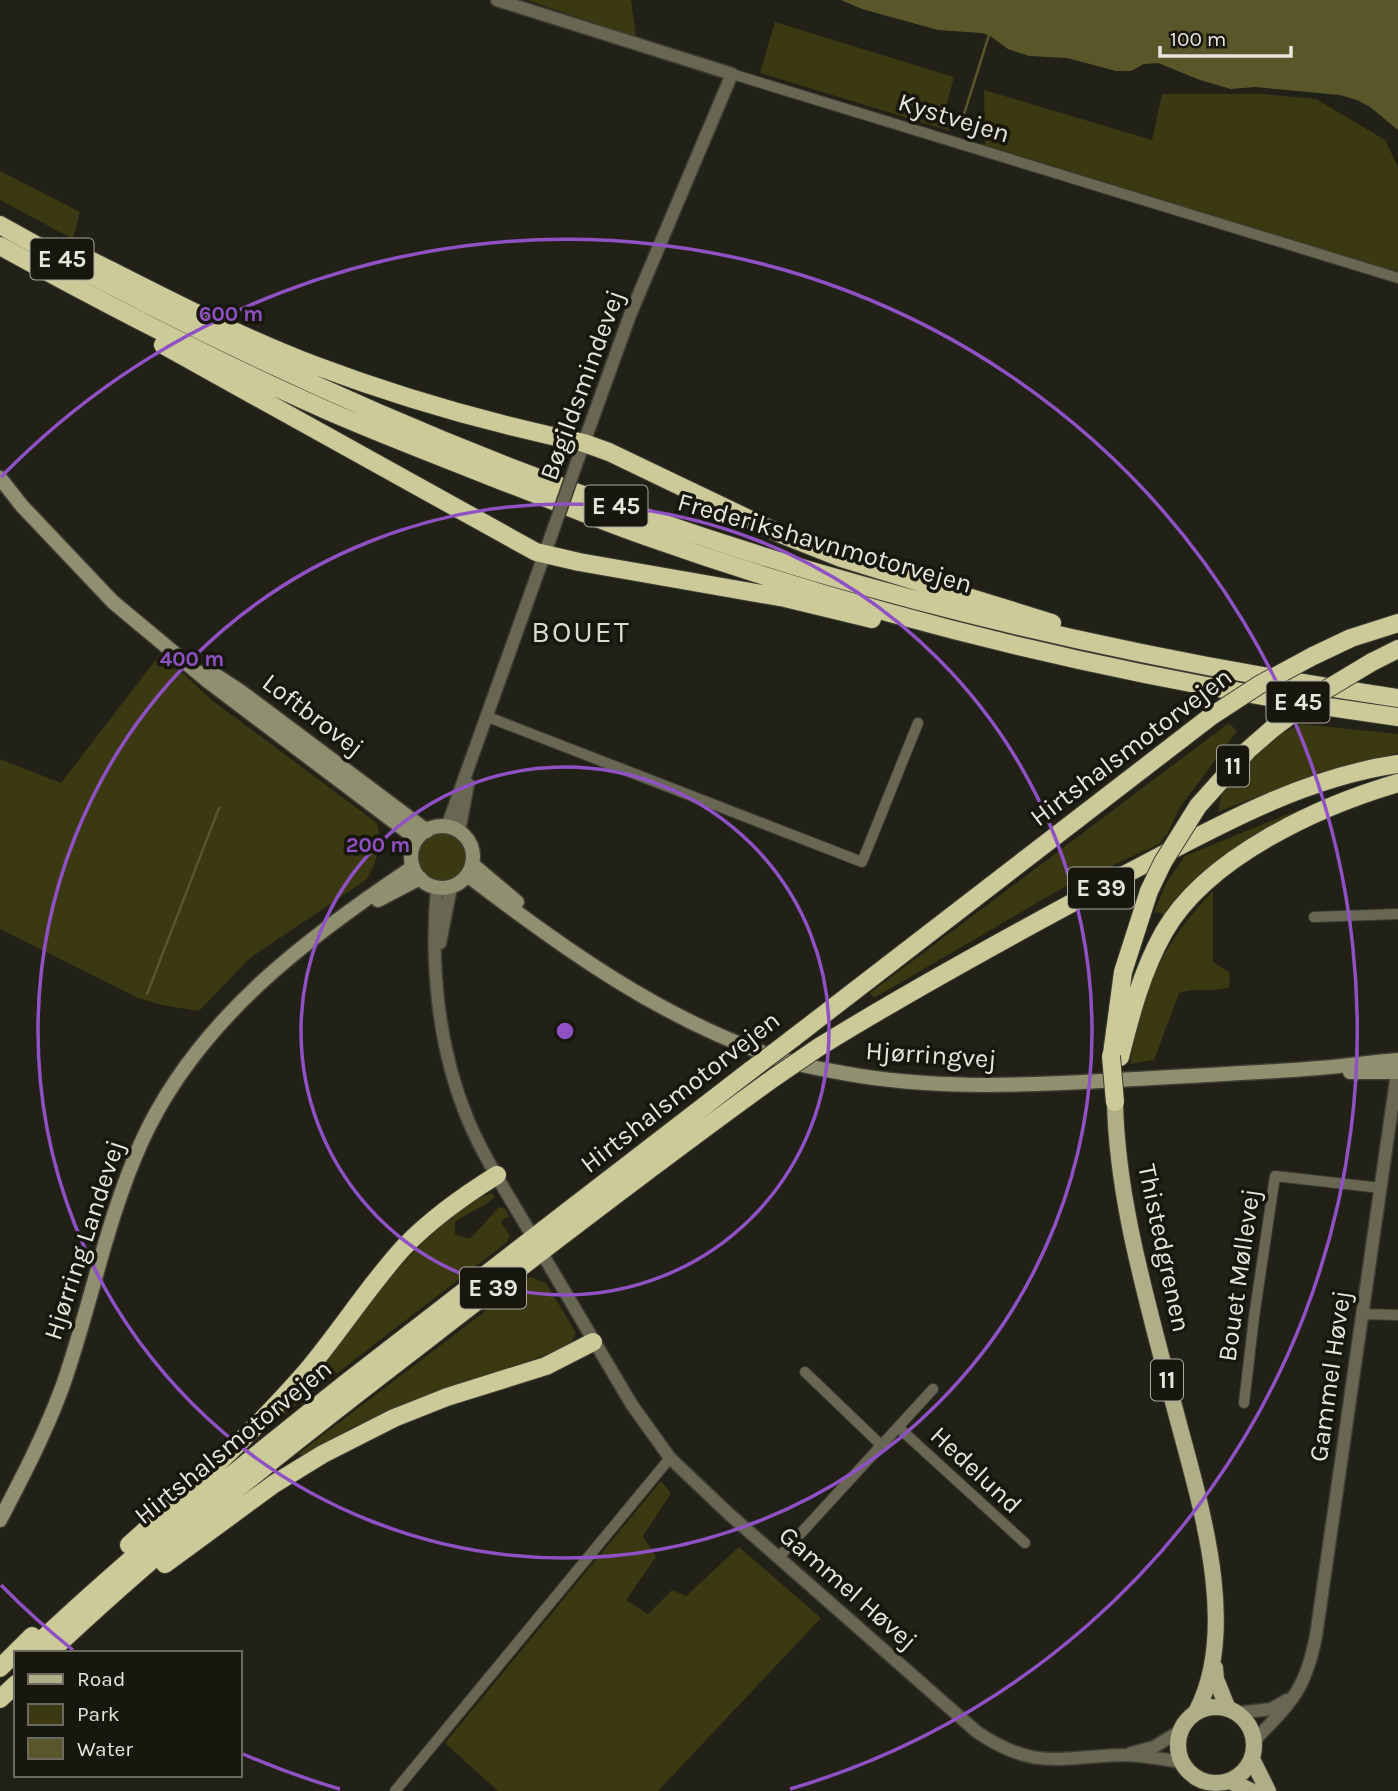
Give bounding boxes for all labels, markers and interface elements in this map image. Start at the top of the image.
scale bar [1160,14,1291,58]
text: 100 m [1170,27,1227,51]
street label: Kystvejen [895,86,1013,150]
road number: E 45 [31,238,94,280]
street label: Bøgildsmindevej [533,286,631,484]
text: 600 m [199,302,263,326]
road number: E 45 [584,486,648,526]
street label: Frederikshavnmotorvejen [674,486,976,600]
district label: BOUET [531,614,631,650]
text: 400 m [160,647,224,671]
street label: Hirtshalsmotorvejen [1024,661,1238,833]
street label: Loftbrovej [256,667,370,763]
road number: E 45 [1266,682,1330,722]
road number: 11 [1217,746,1249,786]
text: 200 m [346,833,410,857]
road number: E 39 [1068,868,1134,908]
street label: Hirtshalsmotorvejen [574,1005,786,1179]
centre of rings [553,1019,577,1043]
street label: Hjørringvej [864,1035,998,1075]
street label: Hjørring Landevej [37,1136,131,1344]
street label: Thistedgrenen [1131,1161,1197,1335]
street label: Bouet Møllevej [1212,1187,1266,1363]
road number: E 39 [460,1268,526,1308]
street label: Gammel Høvej [1303,1288,1357,1464]
street label: Hirtshalsmotorvejen [128,1353,338,1531]
road number: 11 [1151,1360,1183,1400]
street label: Hedelund [924,1420,1028,1520]
street label: Gammel Høvej [773,1520,923,1656]
legend [14,1651,242,1777]
text: Road [77,1667,125,1691]
text: Park [77,1702,120,1726]
text: Water [77,1737,133,1761]

